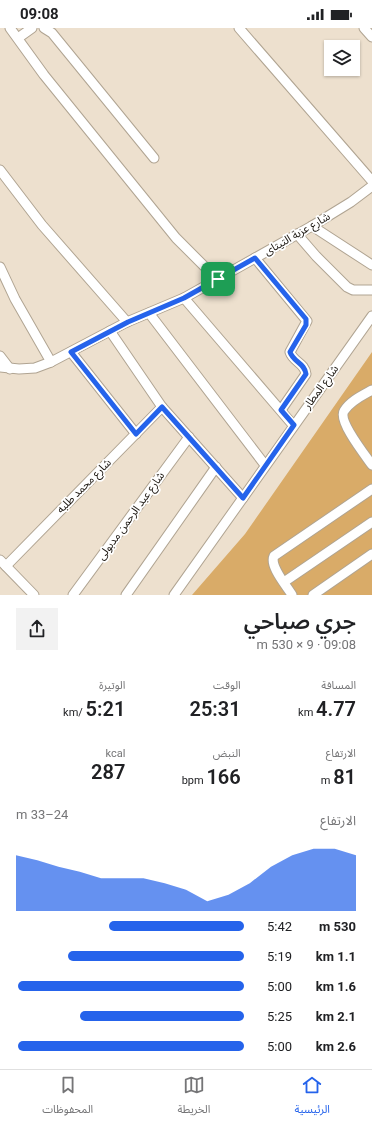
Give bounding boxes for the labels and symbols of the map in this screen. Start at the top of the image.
street label: شارع عزبة التيتاى [262,210,333,259]
pin [201,262,235,296]
street label: شارع المطار [300,362,342,413]
street label: شارع محمد طلبه [54,456,115,517]
street label: شارع عبد الرحمن مدبولى [95,469,168,563]

